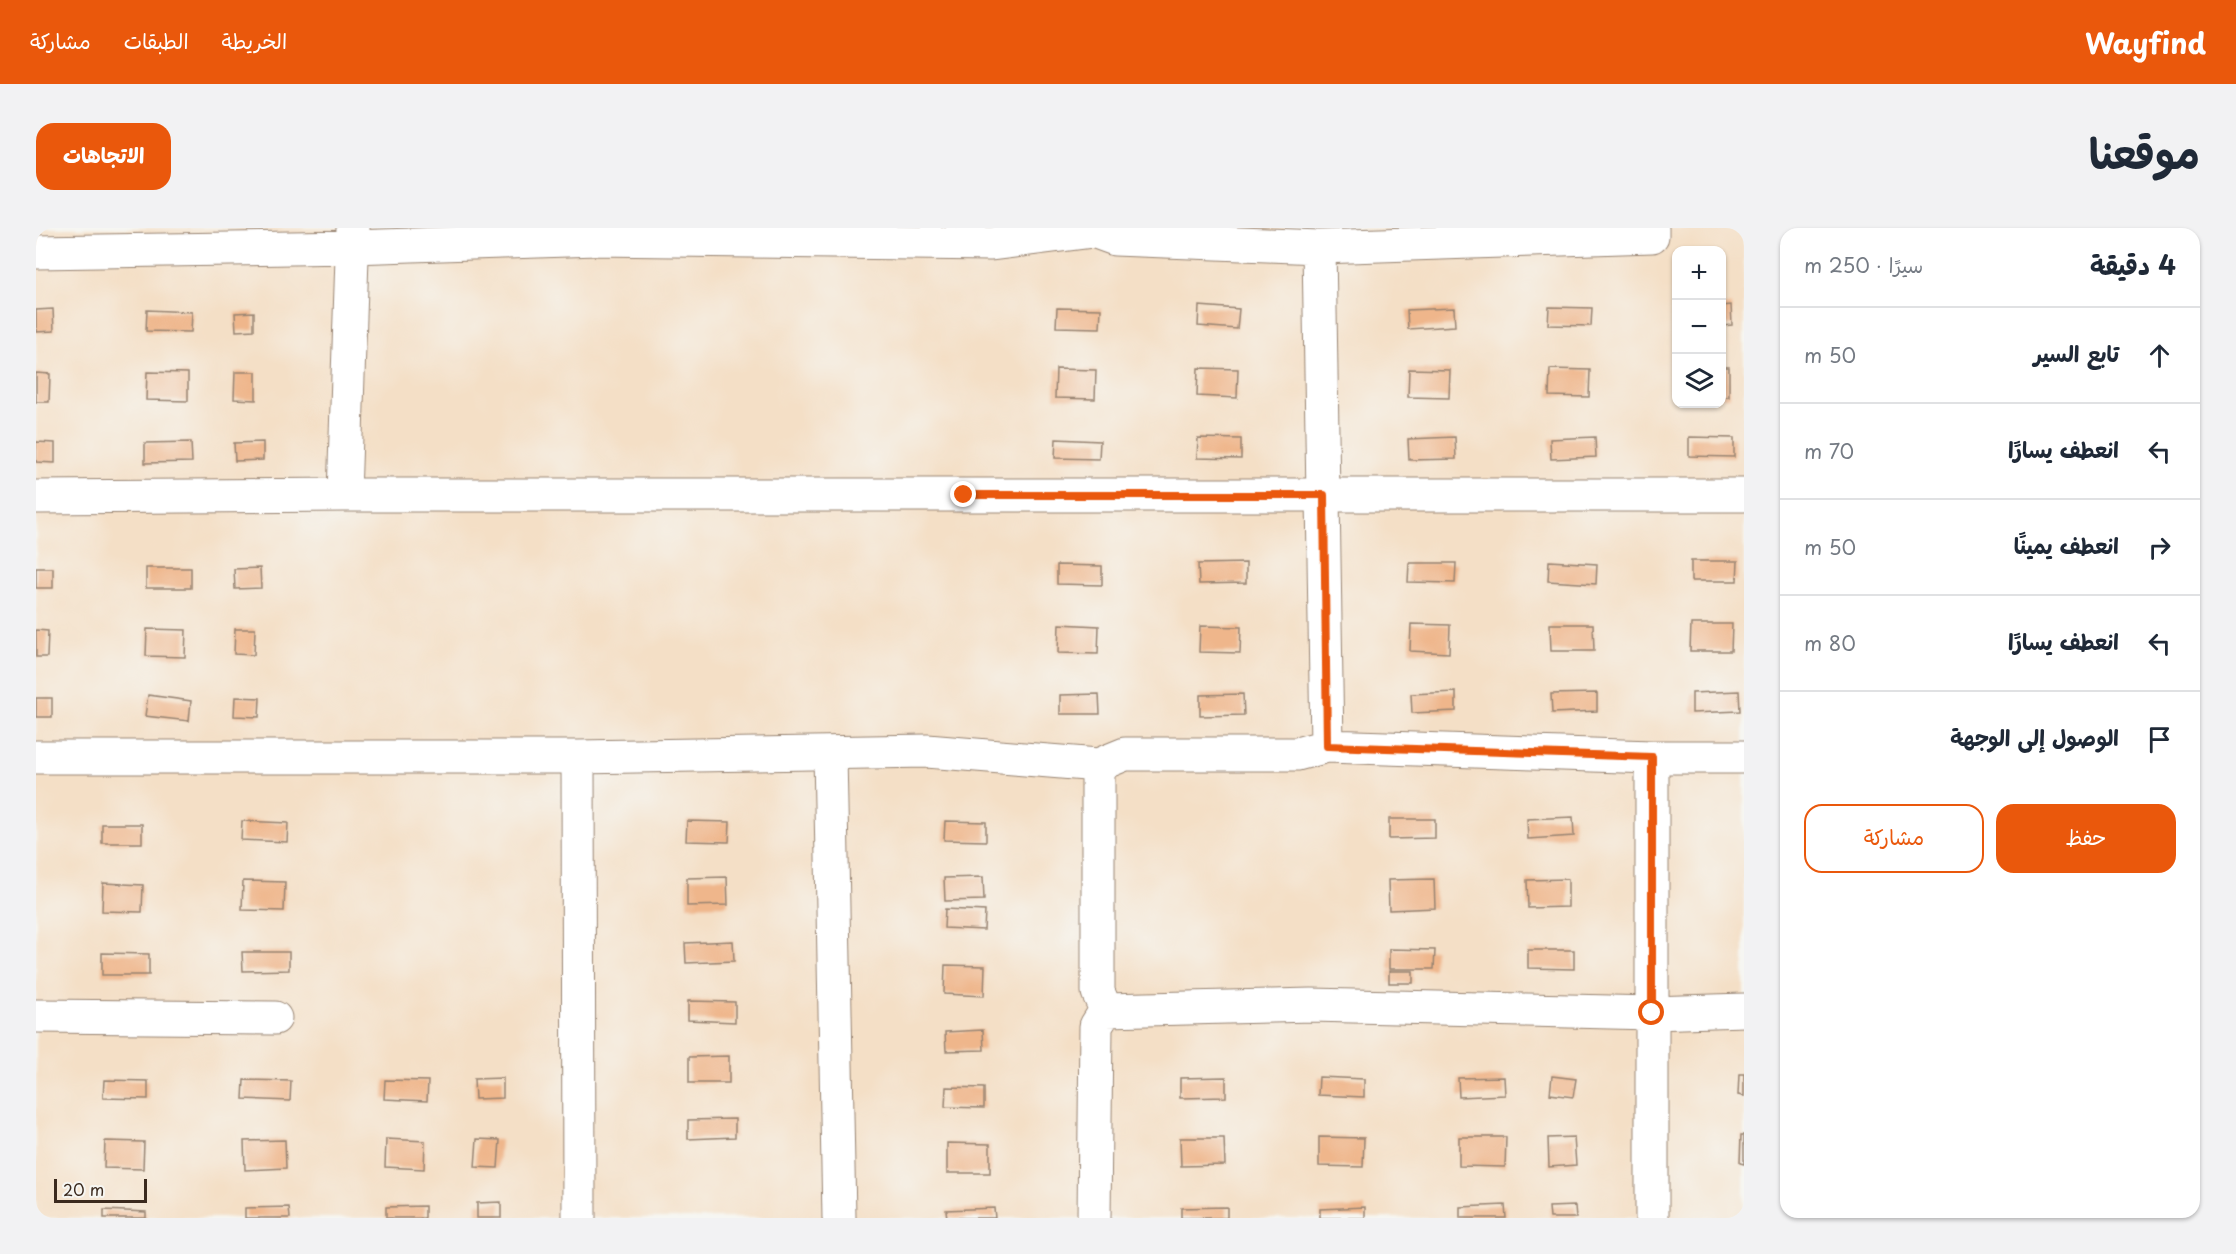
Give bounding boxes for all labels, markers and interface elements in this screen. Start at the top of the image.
text: Wayfind [2085,21,2206,64]
text: مشاركة [30,24,91,56]
text: الطبقات [124,24,189,56]
text: الخريطة [222,24,287,56]
text: موقعنا [2089,120,2200,183]
button: الاتجاهات [36,123,171,190]
text: 4 دقيقة [2090,245,2176,284]
map controls [1672,246,1726,408]
button: + [1672,246,1726,300]
text: سيرًا · 250 m [1804,250,1923,280]
button: − [1672,300,1726,354]
text: تابع السير [2034,336,2119,369]
icon: ahead [2143,339,2176,372]
text: 50 m [1804,340,1856,370]
button: layers [1672,354,1726,408]
text: انعطف يسارًا [2008,432,2119,465]
icon: left [2143,435,2176,468]
text: 70 m [1804,436,1854,466]
route end [950,481,976,507]
text: انعطف يمينًا [2014,528,2119,561]
icon: right [2143,531,2176,564]
text: 50 m [1804,532,1856,562]
text: انعطف يسارًا [2008,624,2119,657]
icon: left [2143,627,2176,660]
text: 80 m [1804,628,1856,658]
text: الوصول إلى الوجهة [1950,720,2119,753]
icon: arrive [2143,723,2176,756]
button: مشاركة [1804,804,1984,873]
button: حفظ [1996,804,2176,873]
route start [1638,999,1664,1025]
scale bar [54,1176,147,1204]
text: 20 m [63,1177,104,1201]

